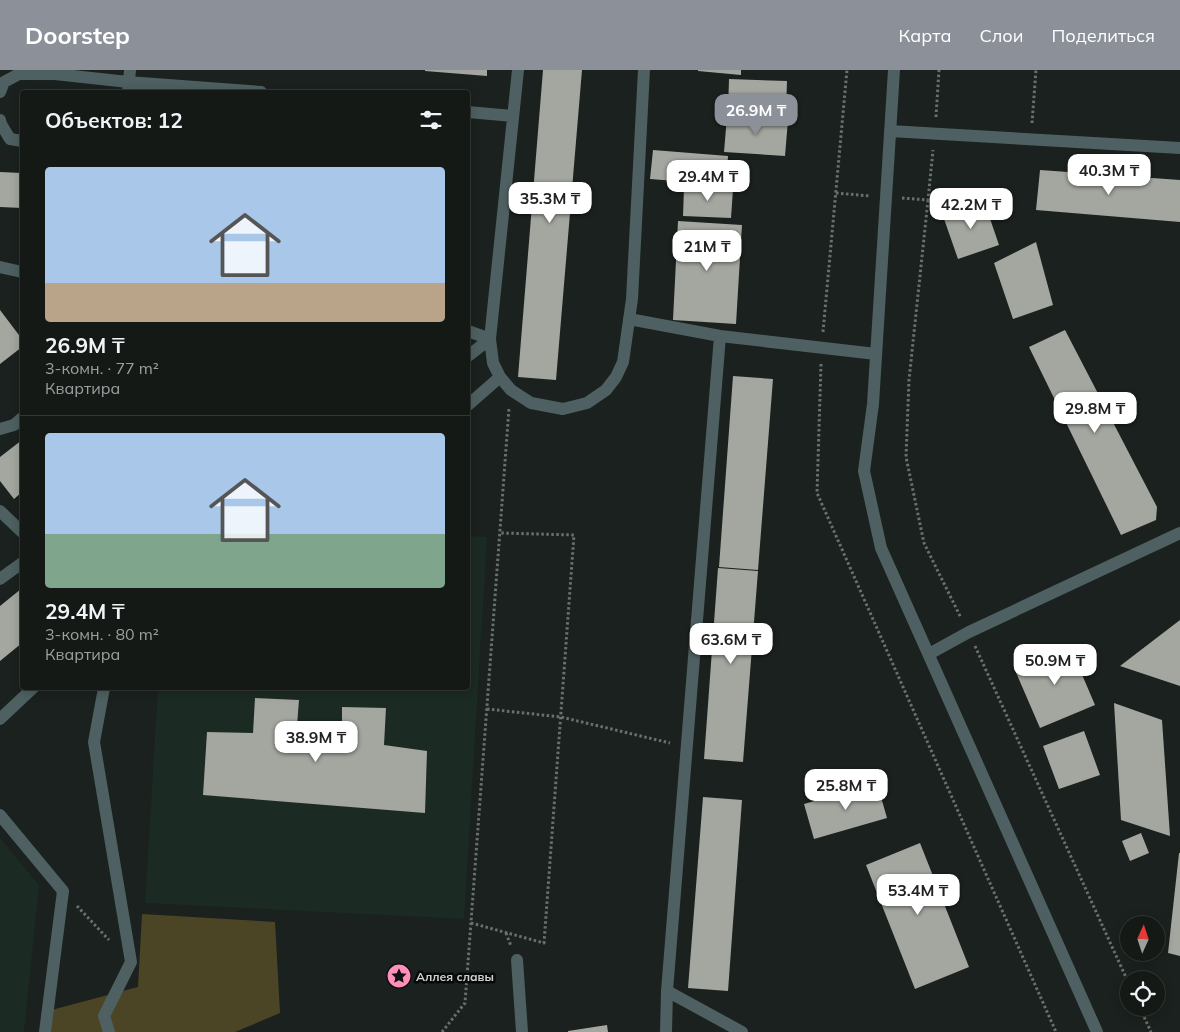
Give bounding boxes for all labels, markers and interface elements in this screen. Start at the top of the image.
text: Doorstep [25,20,130,50]
text: Карта [899,24,951,47]
text: Слои [979,24,1024,47]
text: Поделиться [1052,24,1155,47]
pin: 26.9M ₸ [710,93,802,136]
text: 26.9M ₸ [726,100,786,120]
icon: filters [417,106,445,134]
text: Объектов: 12 [45,107,183,133]
pin: 40.3M ₸ [1063,154,1155,196]
pin: 29.4M ₸ [662,160,754,202]
text: 40.3M ₸ [1079,160,1139,180]
text: 29.4M ₸ [678,166,738,186]
pin: 35.3M ₸ [504,182,596,224]
text: 35.3M ₸ [520,188,580,208]
pin: 42.2M ₸ [925,188,1017,230]
text: 42.2M ₸ [941,194,1001,214]
icon: home [200,200,290,290]
pin: 21M ₸ [672,230,742,272]
text: 21M ₸ [683,236,731,256]
text: 26.9M ₸ [45,332,125,358]
text: 3-комн. · 77 m² [45,358,159,378]
text: Квартира [45,378,120,398]
pin: 29.8M ₸ [1049,392,1141,434]
text: 29.8M ₸ [1065,398,1125,418]
icon: home [200,465,290,555]
text: 29.4M ₸ [45,598,125,624]
pin: 63.6M ₸ [685,622,777,665]
text: 3-комн. · 80 m² [45,624,159,644]
text: 63.6M ₸ [701,629,761,649]
text: Квартира [45,644,120,664]
pin: 50.9M ₸ [1009,644,1101,686]
text: 50.9M ₸ [1025,650,1085,670]
pin: 38.9M ₸ [270,720,362,763]
text: 38.9M ₸ [286,727,346,747]
pin: 25.8M ₸ [800,768,892,811]
text: 25.8M ₸ [816,775,876,795]
pin: 53.4M ₸ [872,874,964,916]
text: 53.4M ₸ [888,880,948,900]
north arrow [1120,916,1165,961]
map controls [1120,916,1165,1016]
place icon: Аллея славы [386,963,412,989]
place label: Аллея славы [416,969,494,984]
button: locate [1120,971,1165,1016]

